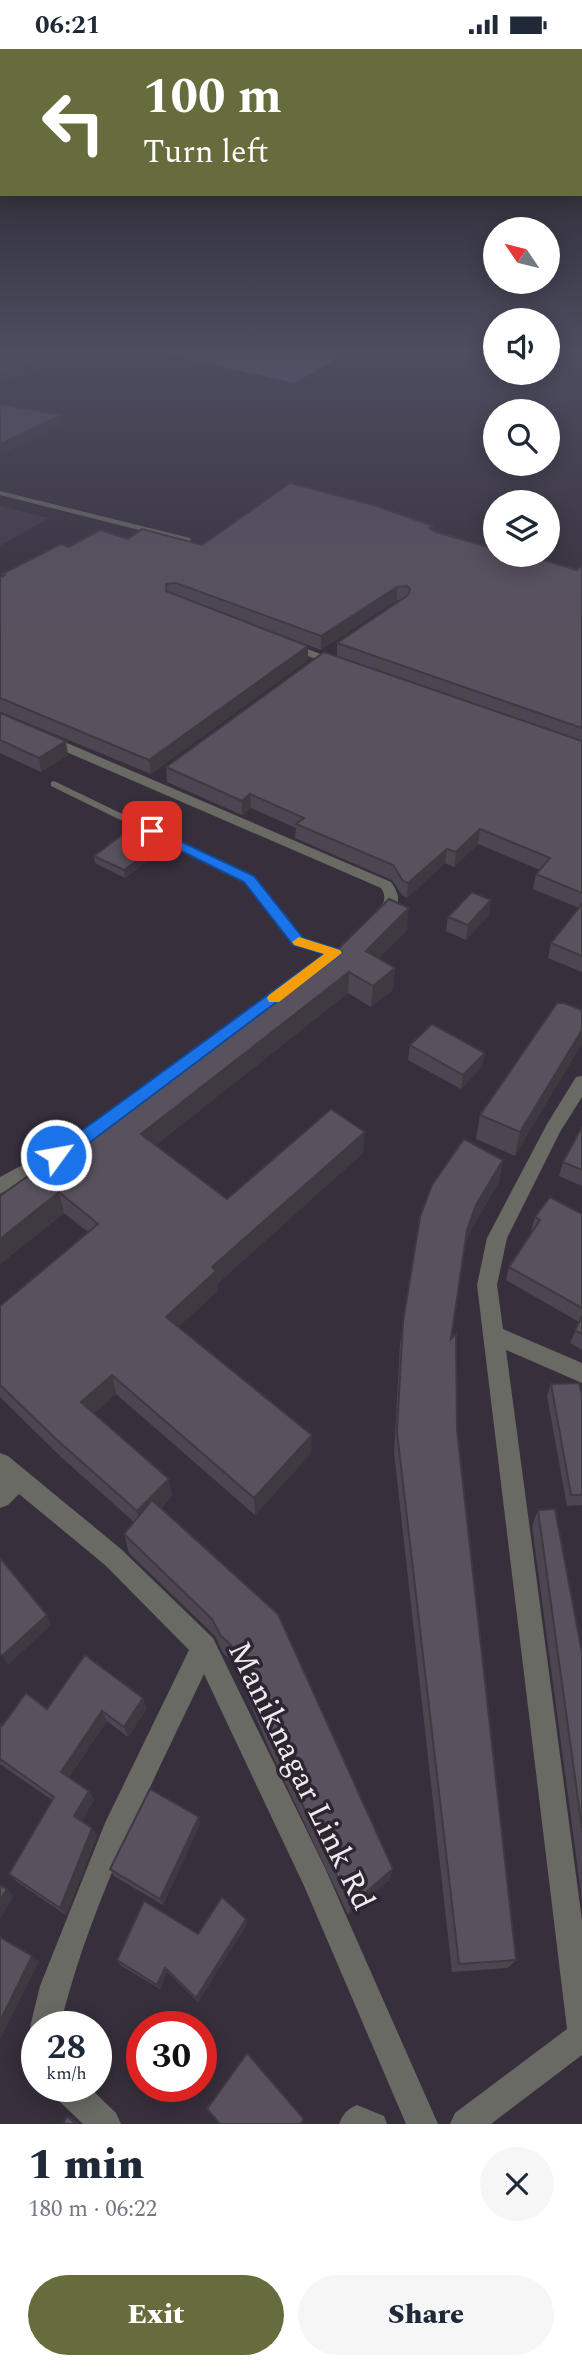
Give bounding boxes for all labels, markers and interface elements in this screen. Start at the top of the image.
text: 06:21 [35,5,100,45]
text: 100 m [143,60,282,135]
icon: left [28,77,119,168]
text: Turn left [143,128,269,177]
north arrow [483,217,560,294]
map controls [483,217,560,567]
button: sound [483,308,560,385]
button: search [483,399,560,476]
button: layers [483,490,560,567]
pin [122,801,182,861]
icon: arrive [133,812,171,850]
position arrow [19,1118,93,1192]
street label: Maniknagar Link Rd [215,1633,387,1919]
speed limit sign: 30 [126,2011,217,2102]
text: 28 [47,2021,86,2074]
text: km/h [46,2060,87,2087]
text: 1 min [28,2134,144,2197]
button: close [480,2147,554,2221]
text: 180 m · 06:22 [28,2192,157,2227]
button: Exit [28,2275,284,2355]
button: Share [298,2275,554,2355]

